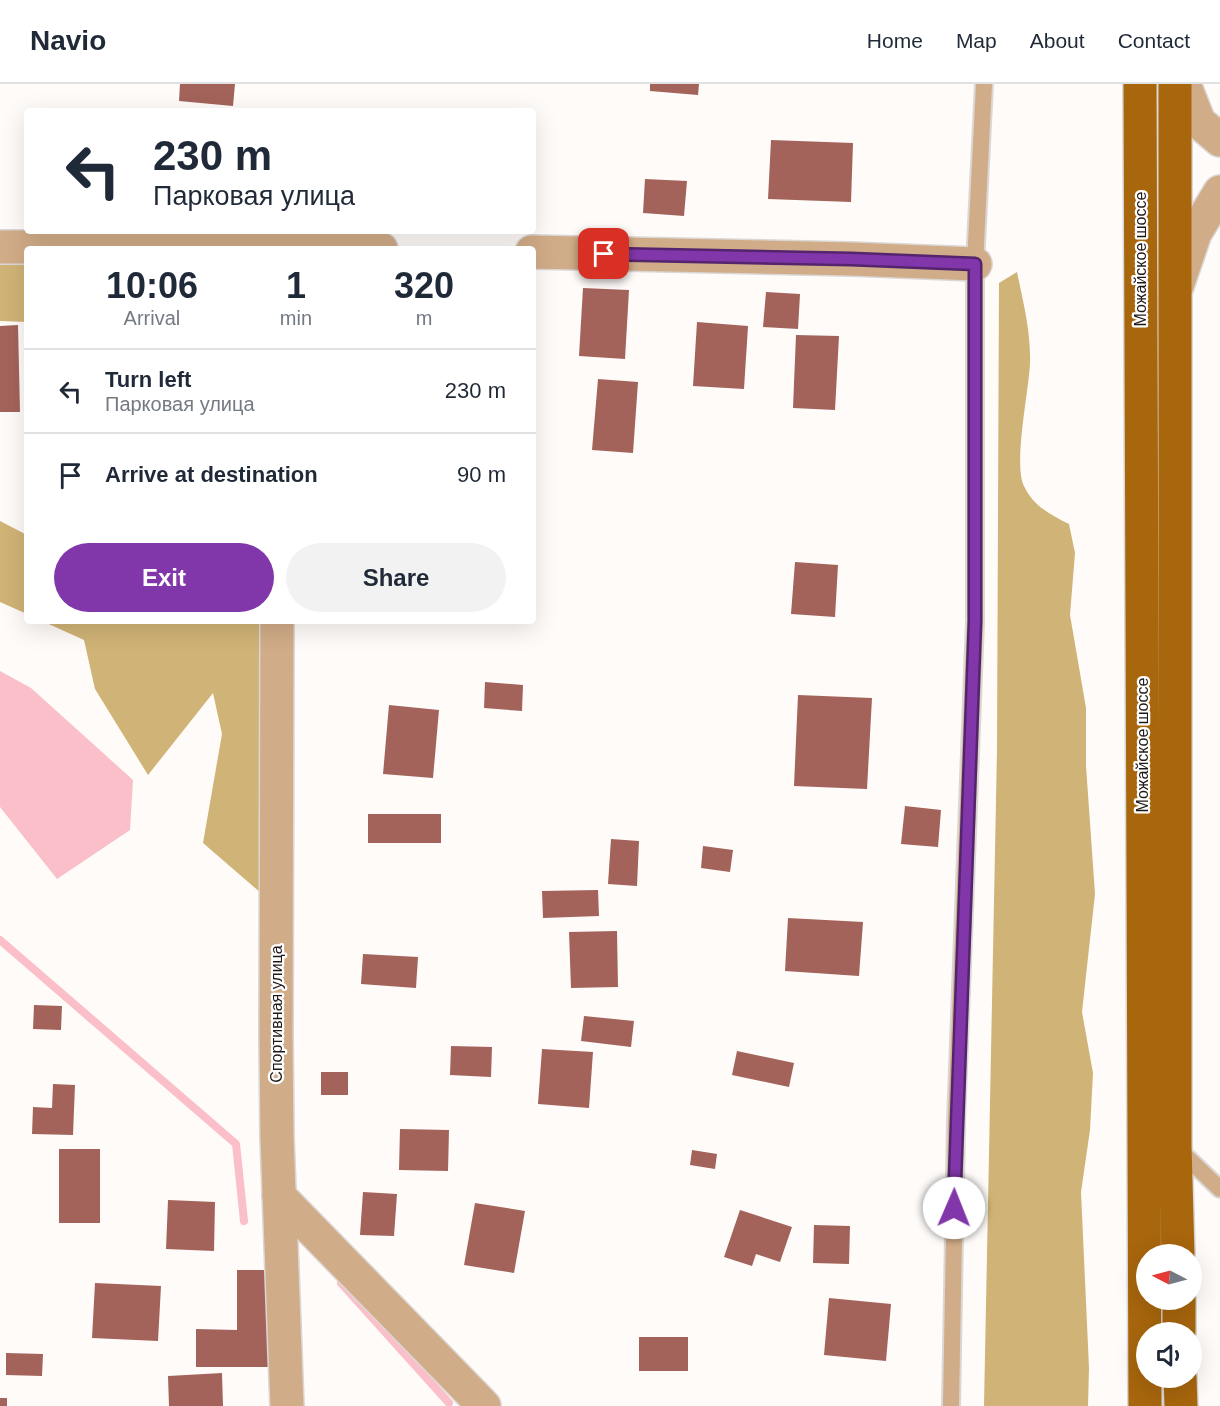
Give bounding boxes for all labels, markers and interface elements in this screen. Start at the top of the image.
text: Navio [30,25,106,56]
text: Home [867,29,923,52]
text: Map [956,29,997,52]
text: About [1030,29,1085,52]
text: Contact [1118,29,1190,52]
icon: left [54,132,132,210]
text: 230 m [153,132,272,179]
text: Парковая улица [153,181,355,211]
street label: Можайское шоссе [1132,191,1149,326]
pin [578,228,629,279]
icon: arrive [587,237,620,270]
text: 10:06 [106,265,198,306]
text: 1 [286,265,306,306]
text: 320 [394,265,454,306]
text: Arrival [124,307,180,329]
text: min [280,307,312,329]
text: m [416,307,432,329]
text: Turn left [105,367,191,392]
icon: left [54,375,87,408]
text: 230 m [445,378,506,403]
text: Парковая улица [105,393,255,415]
icon: arrive [54,459,87,492]
text: Arrive at destination [105,462,318,487]
text: 90 m [457,462,506,487]
button: Exit [54,543,274,612]
button: Share [286,543,506,612]
street label: Можайское шоссе [1134,677,1151,812]
street label: Спортивная улица [268,945,285,1083]
position arrow [922,1176,986,1240]
north arrow [1136,1244,1202,1310]
map controls [1136,1244,1202,1388]
button: sound [1136,1322,1202,1388]

